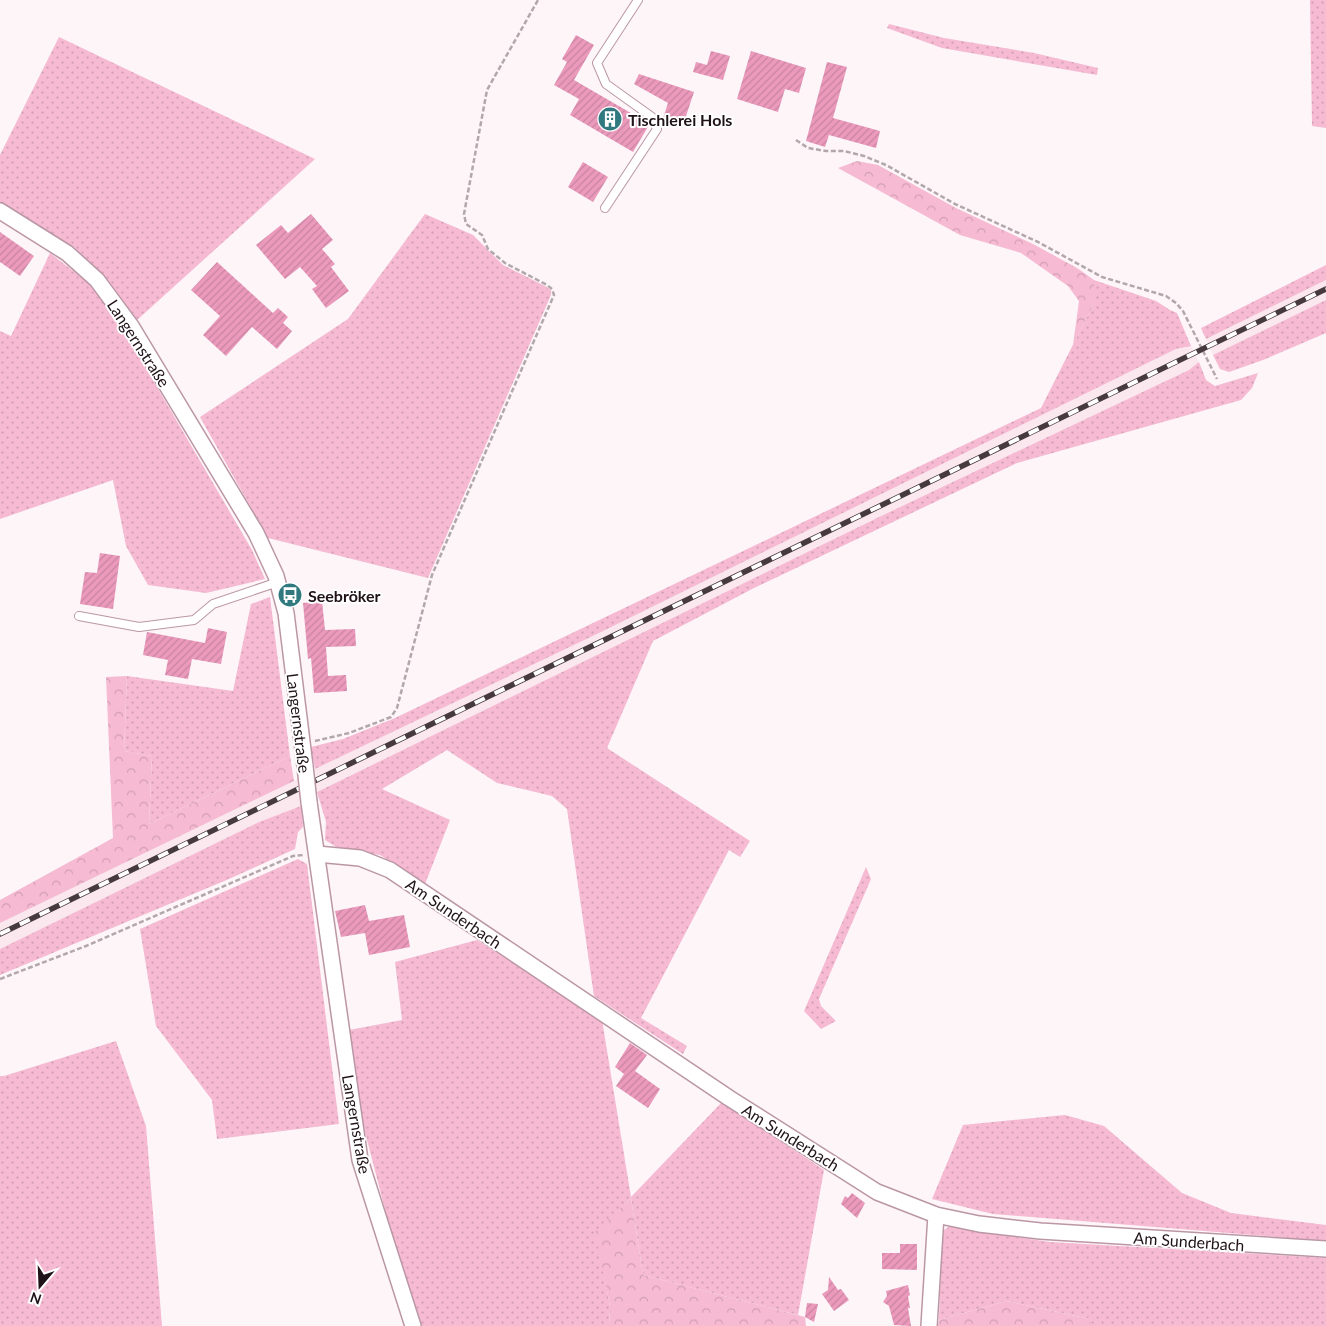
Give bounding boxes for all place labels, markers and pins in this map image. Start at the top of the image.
building icon: Tischlerei Hols [597,106,623,132]
place label: Tischlerei Hols [628,110,732,129]
bus stop icon: Seebröker [277,582,303,608]
place label: Seebröker [308,586,381,605]

